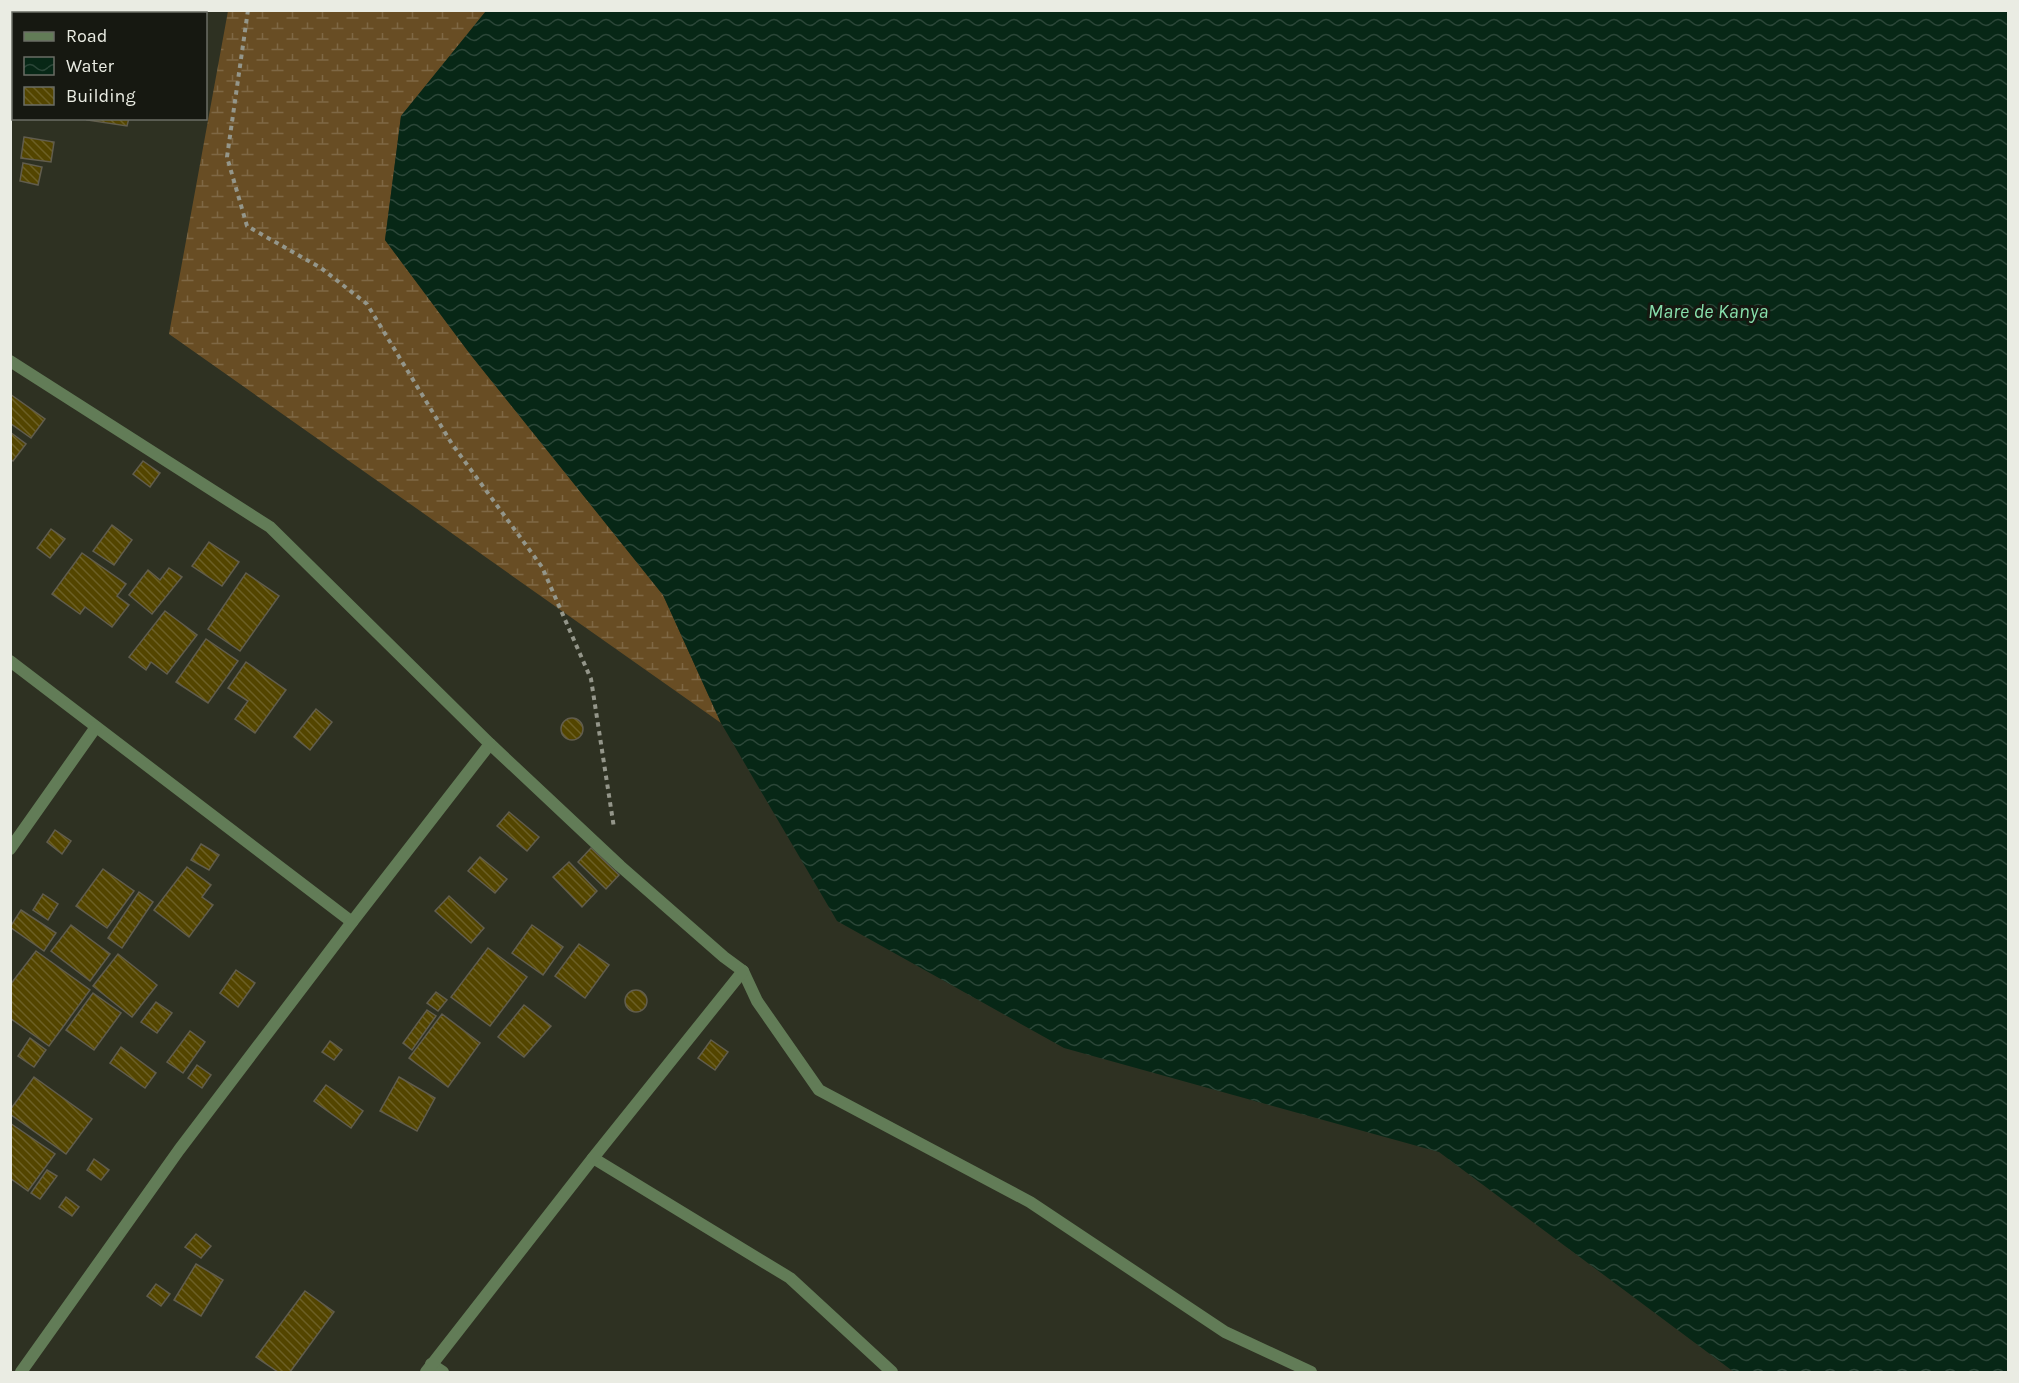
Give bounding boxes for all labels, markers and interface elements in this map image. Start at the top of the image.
legend [12,12,207,120]
text: Road [66,25,107,47]
text: Water [66,55,114,77]
text: Building [66,85,136,107]
water label: Mare de Kanya [1648,300,1768,323]

